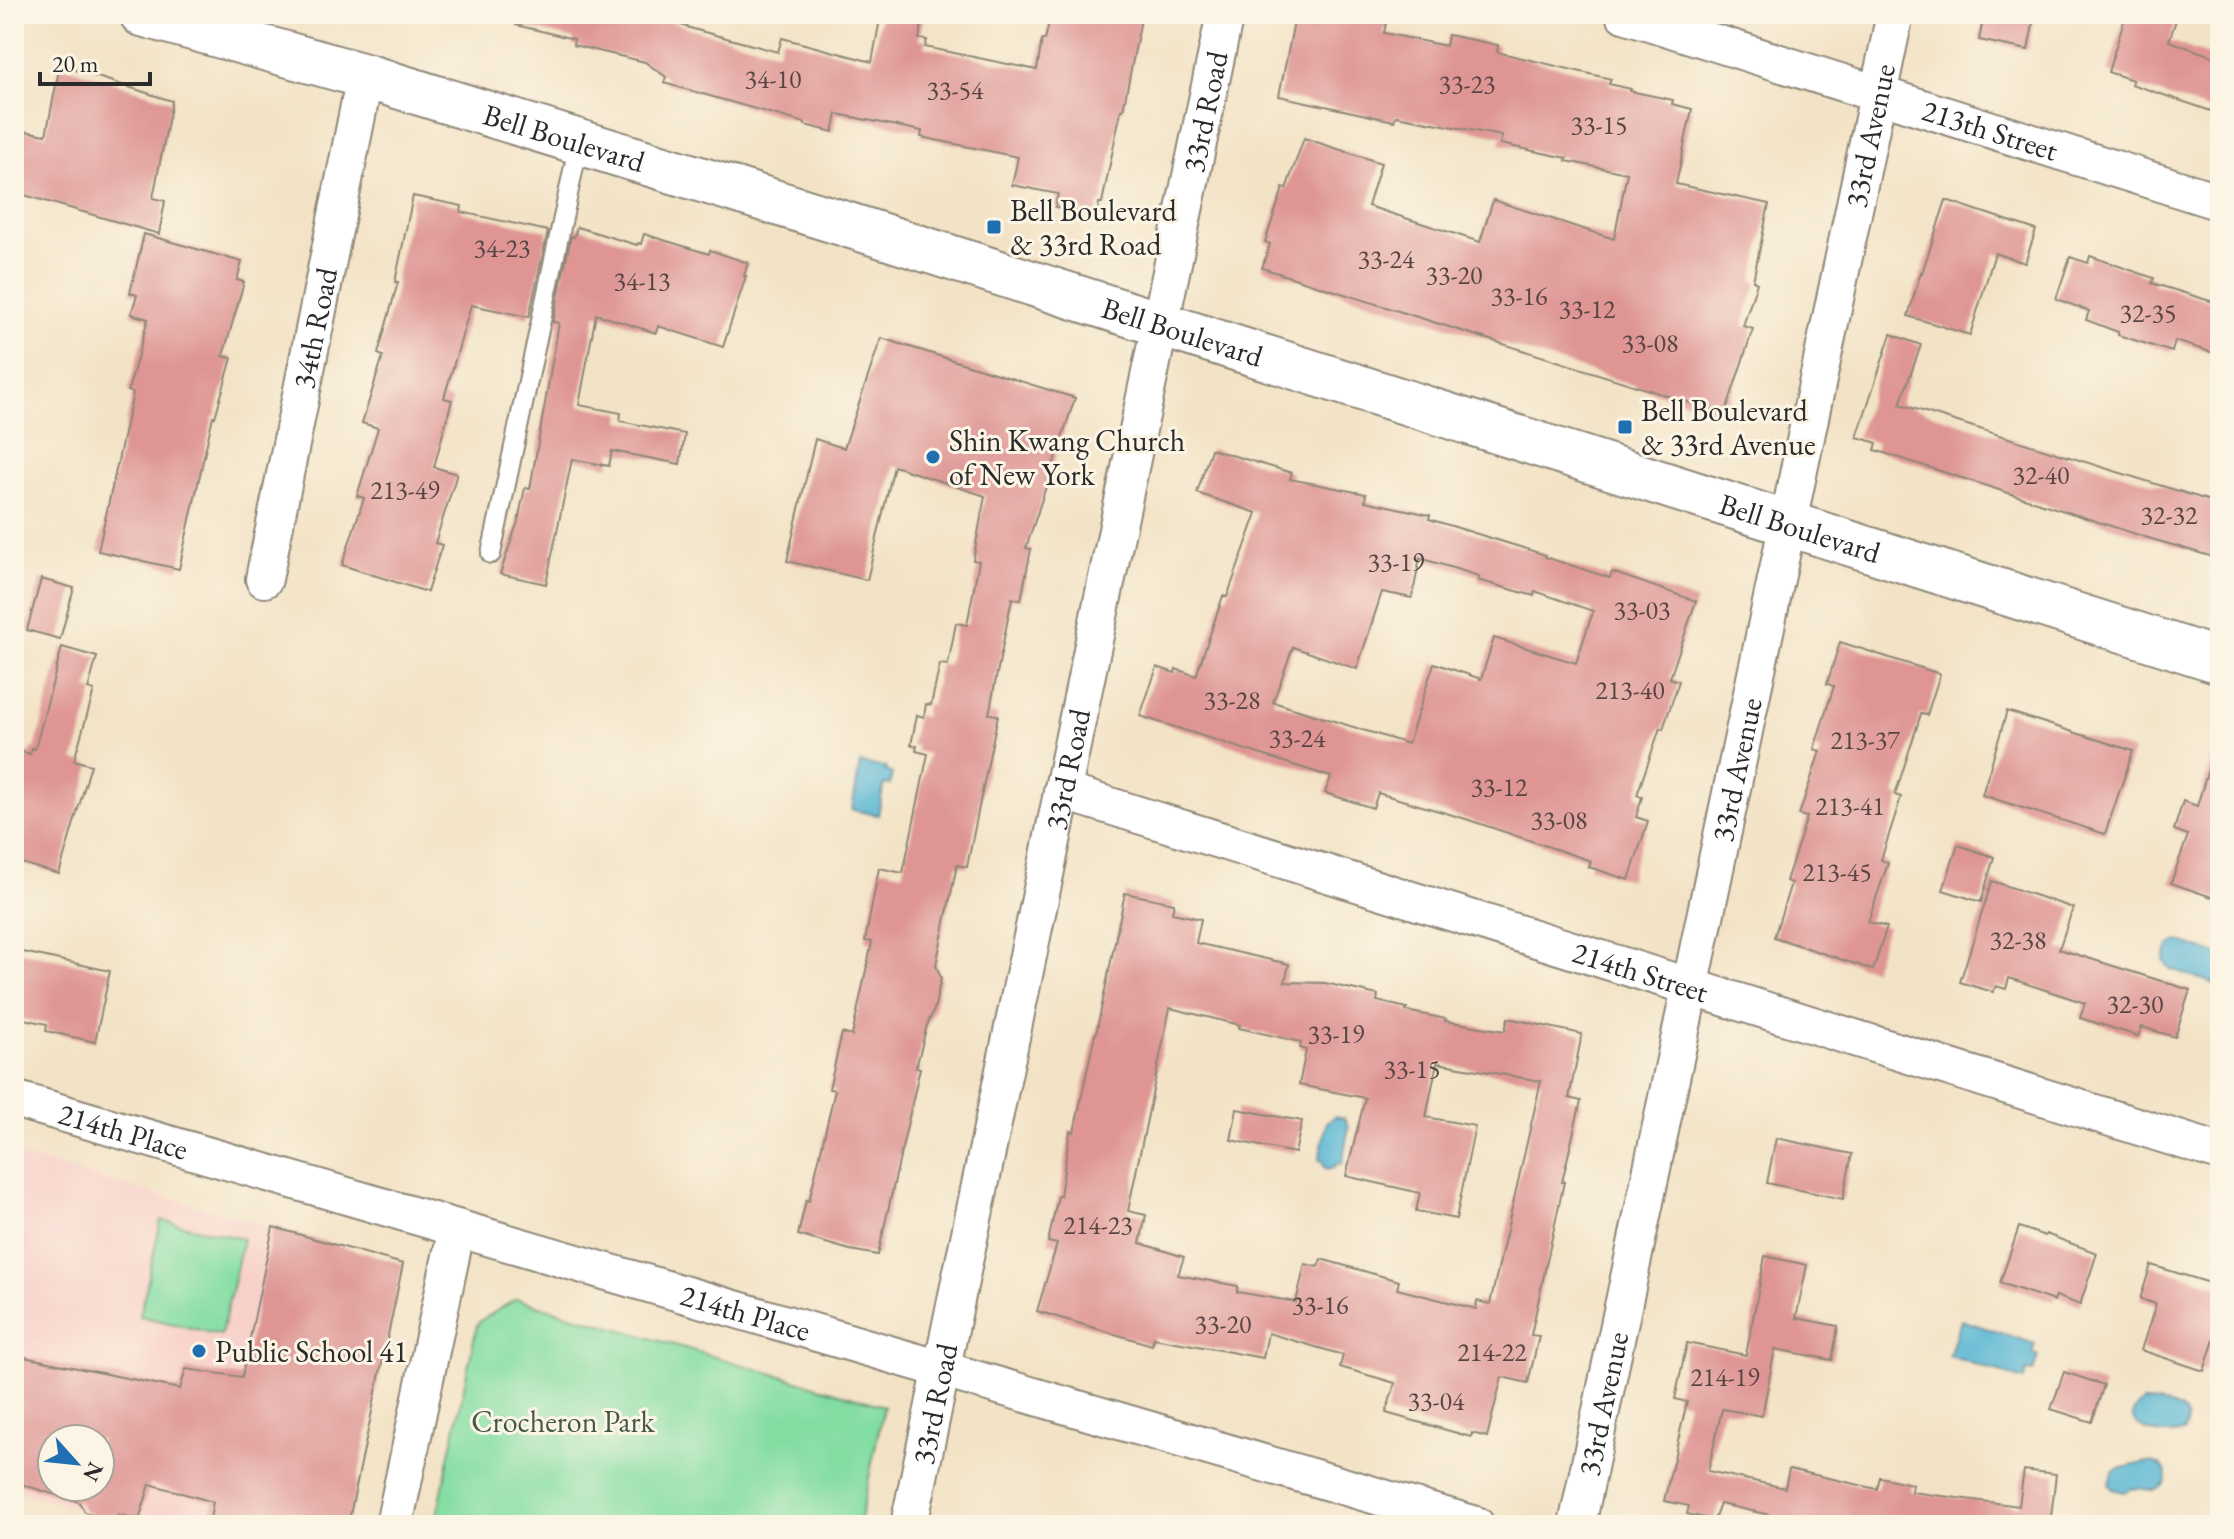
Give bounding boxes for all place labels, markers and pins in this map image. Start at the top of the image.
place label: Bell Boulevard & 33rd Road [1010,191,1178,264]
marker: Bell Boulevard & 33rd Road [985,218,1003,236]
place label: Bell Boulevard & 33rd Avenue [1641,391,1816,464]
marker: Bell Boulevard & 33rd Avenue [1616,418,1634,436]
place label: Shin Kwang Church of New York [949,421,1185,494]
marker: Shin Kwang Church of New York [924,448,942,466]
place label: Public School 41 [215,1332,408,1371]
marker: Public School 41 [190,1342,208,1360]

